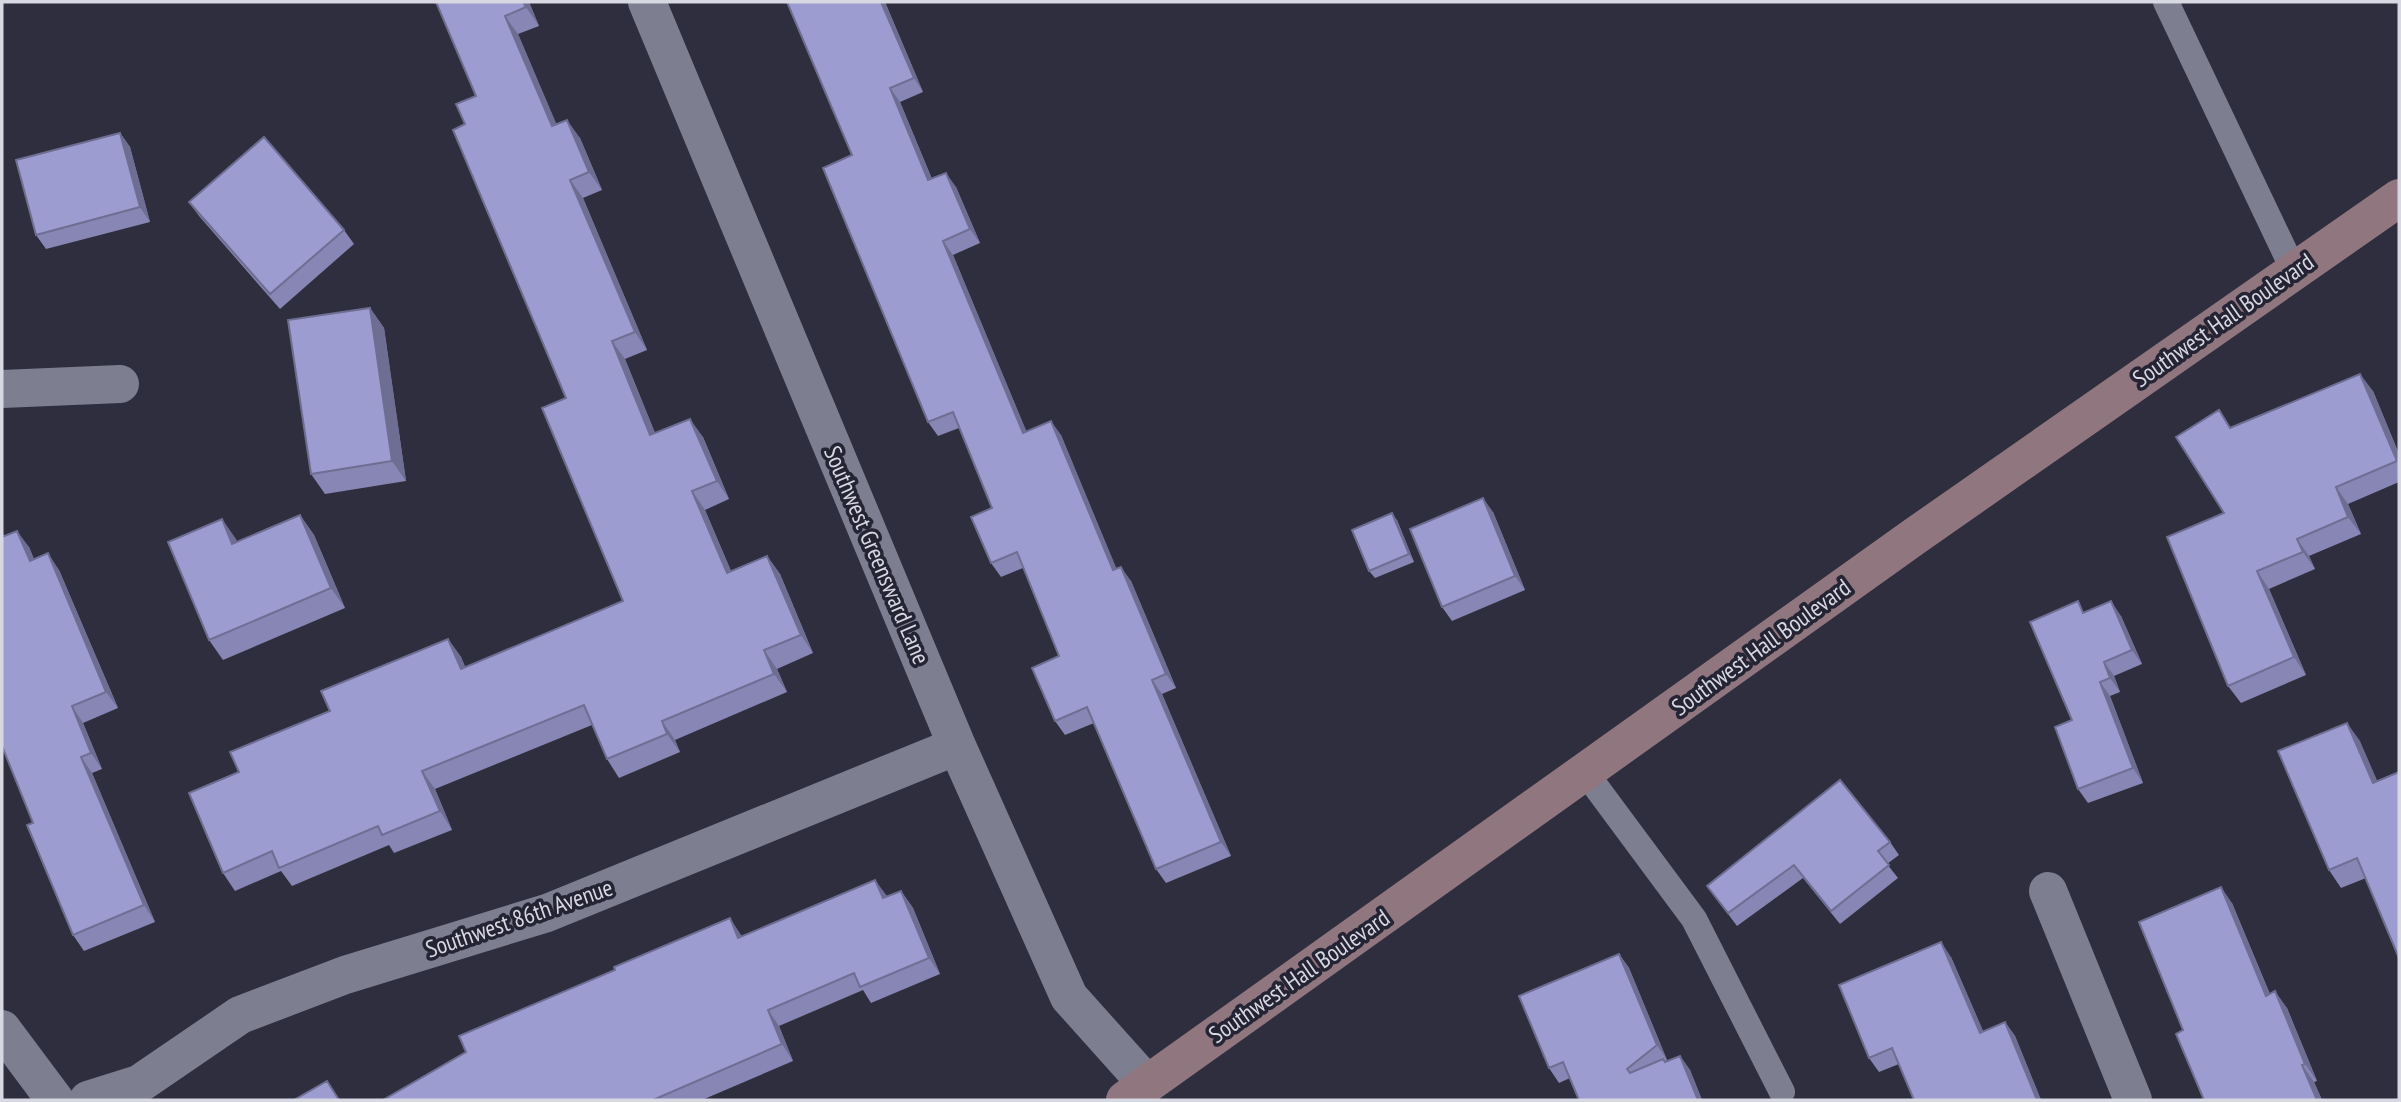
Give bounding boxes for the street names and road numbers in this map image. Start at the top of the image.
street label: Southwest Hall Boulevard [2127,246,2319,394]
street label: Southwest Greensward Lane [817,441,937,669]
street label: Southwest Hall Boulevard [1665,572,1857,722]
street label: Southwest 86th Avenue [421,871,617,965]
street label: Southwest Hall Boulevard [1203,902,1395,1050]

